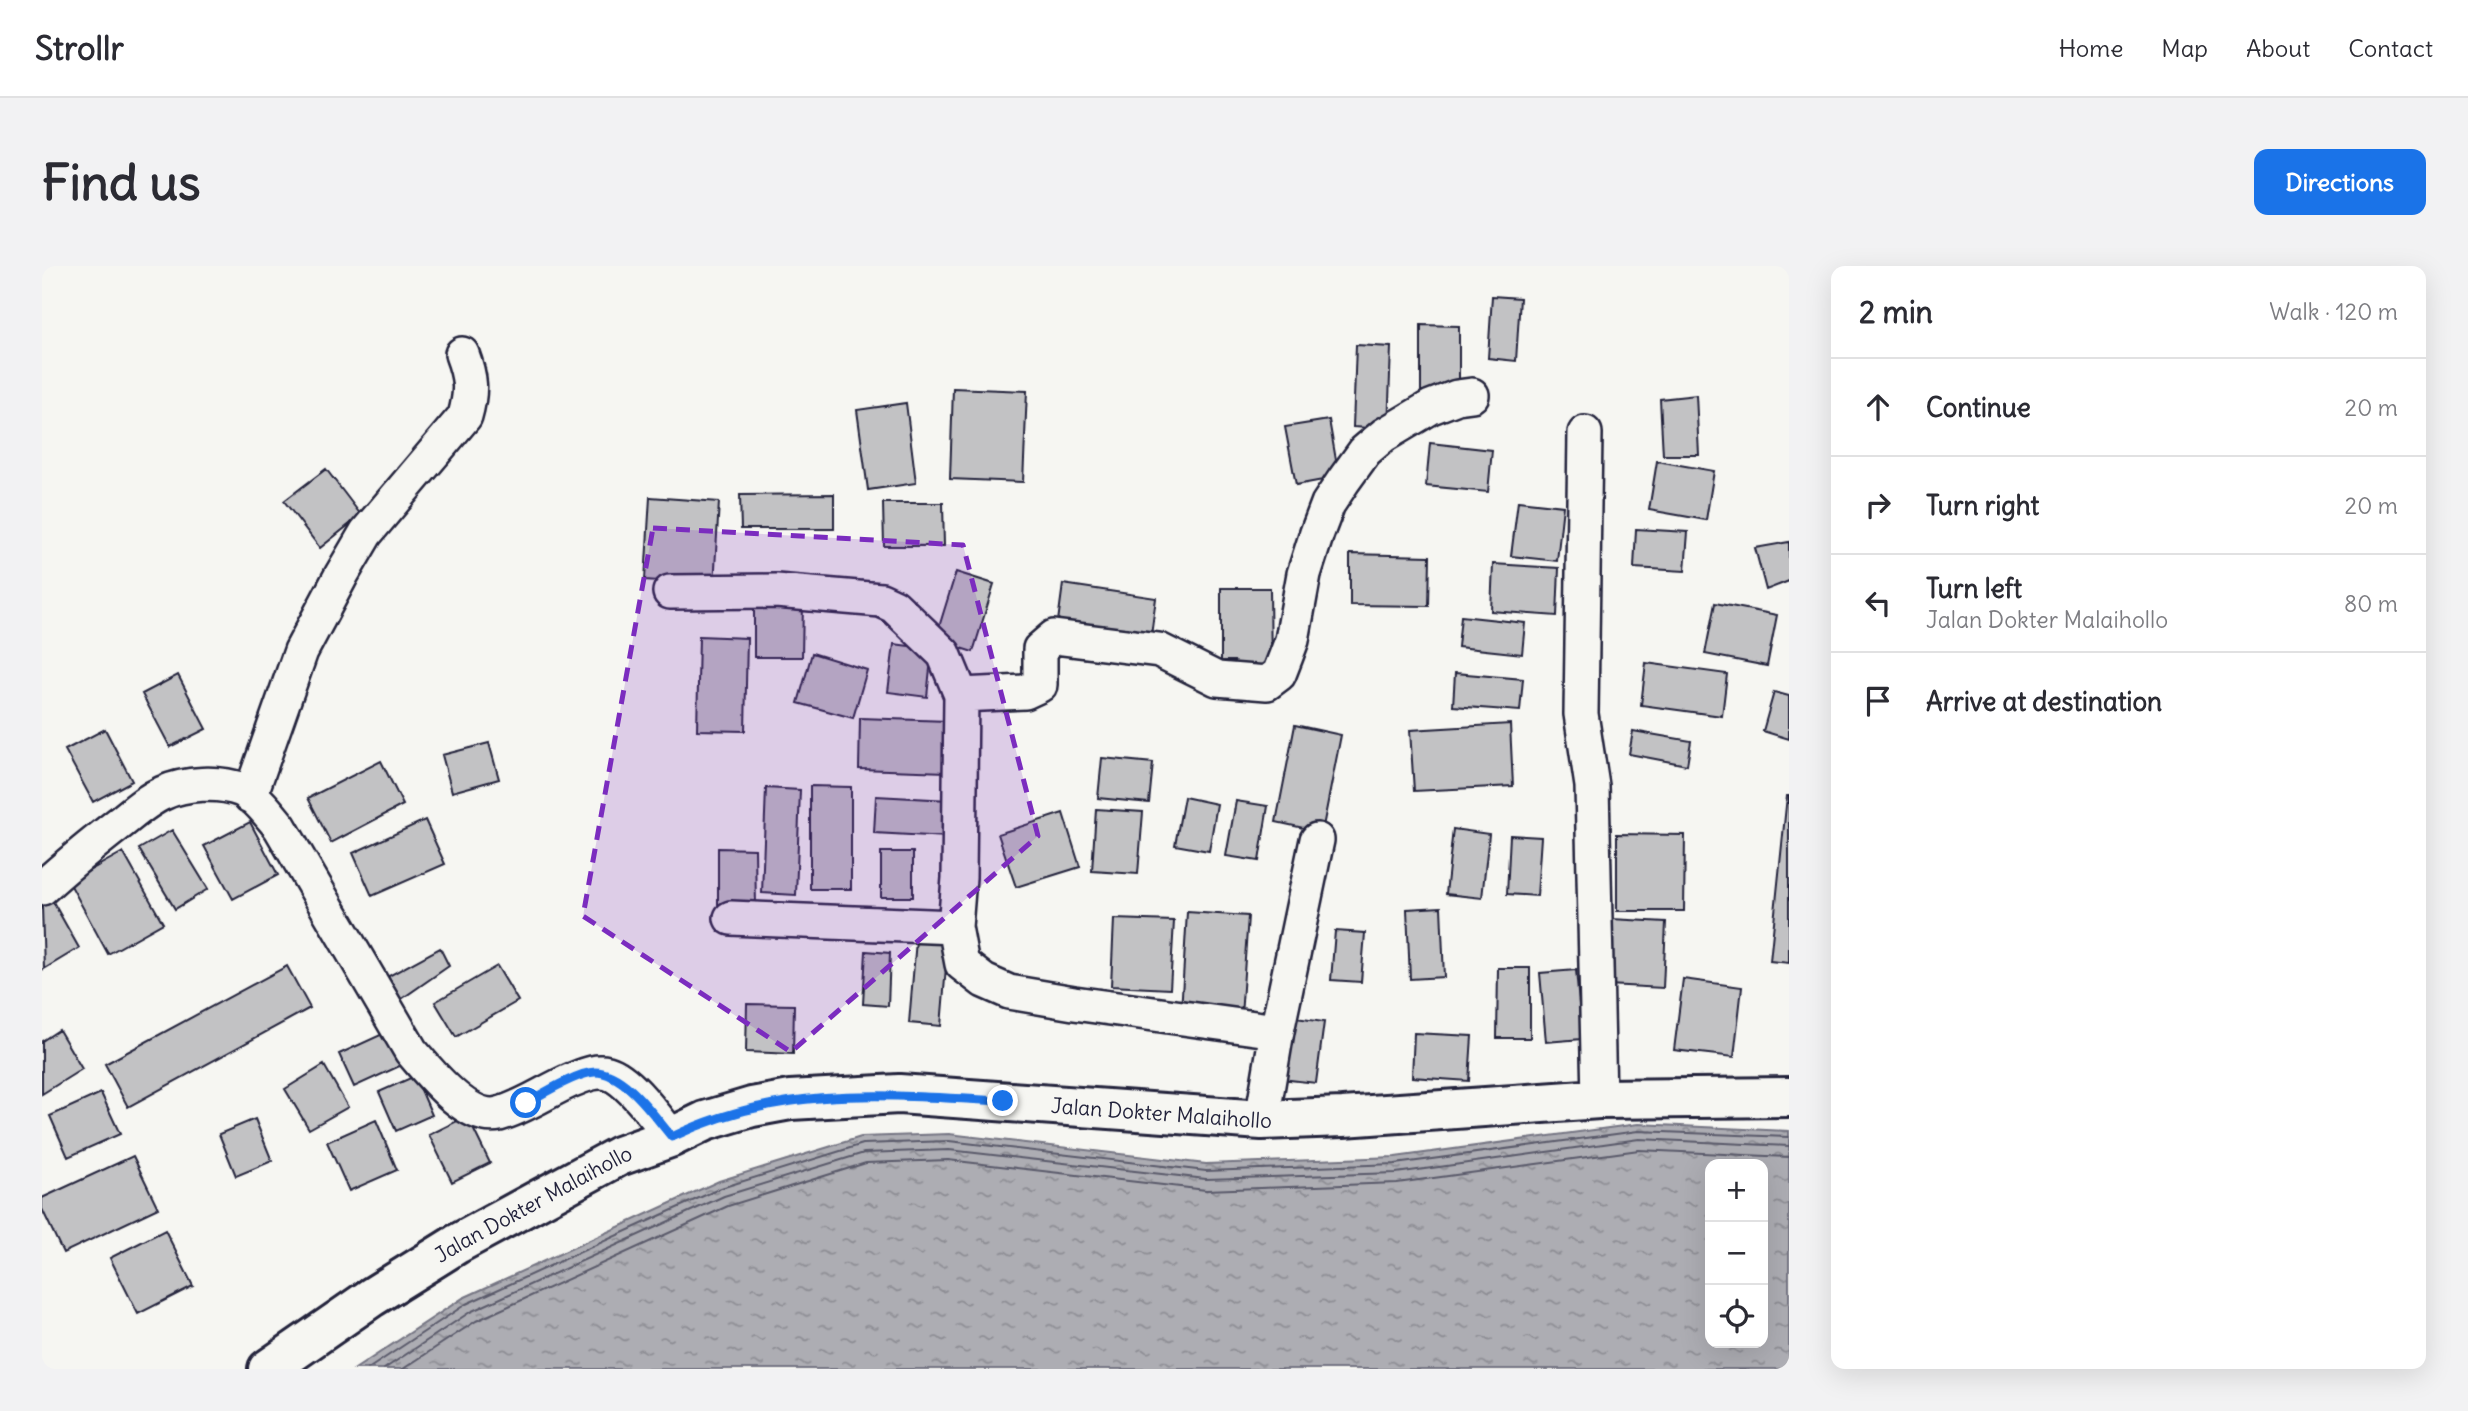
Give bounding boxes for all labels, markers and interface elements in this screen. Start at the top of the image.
text: Strollr [35,27,124,69]
text: Home [2059,33,2123,63]
text: Map [2161,33,2208,63]
text: About [2246,33,2310,63]
text: Contact [2348,33,2433,63]
button: Directions [2254,149,2426,215]
text: Find us [42,152,200,213]
text: 2 min [1859,293,1933,331]
text: Walk · 120 m [2269,297,2398,326]
icon: ahead [1859,388,1897,426]
text: Continue [1926,391,2031,424]
text: 20 m [2345,393,2398,422]
icon: right [1859,486,1897,524]
text: Turn right [1926,489,2039,522]
text: 20 m [2345,491,2398,520]
text: Turn left [1926,572,2022,605]
icon: left [1859,584,1897,622]
text: 80 m [2344,589,2398,618]
text: Jalan Dokter Malaihollo [1926,605,2168,634]
icon: arrive [1859,682,1897,720]
text: Arrive at destination [1926,685,2162,718]
route end [987,1085,1018,1116]
route start [510,1087,541,1118]
street label: Jalan Dokter Malaihollo [1050,1091,1272,1134]
street label: Jalan Dokter Malaihollo [429,1139,635,1268]
map controls [1705,1159,1768,1348]
button: + [1705,1159,1768,1222]
button: − [1705,1222,1768,1285]
button: locate [1705,1285,1768,1348]

